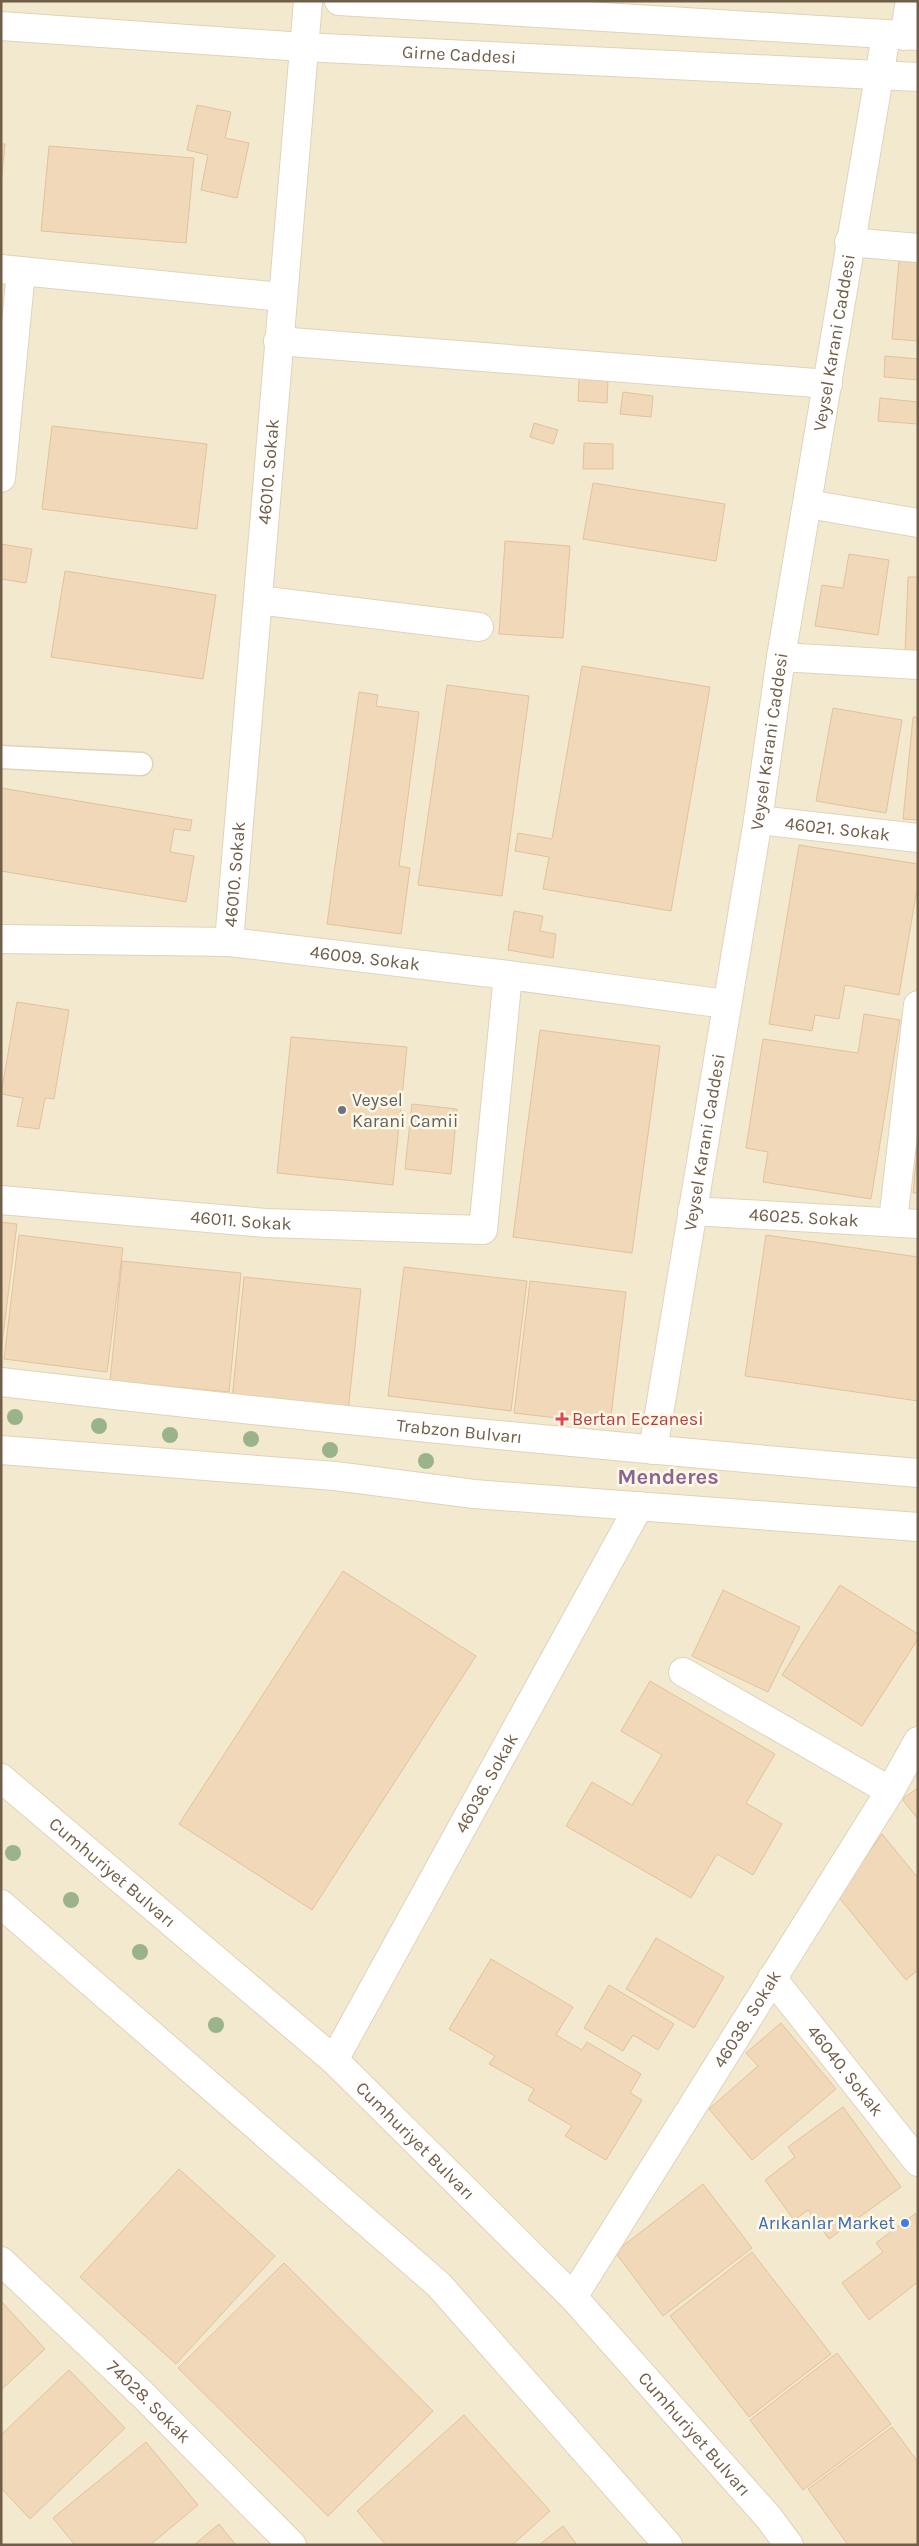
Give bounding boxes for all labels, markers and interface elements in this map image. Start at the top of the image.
street label: Girne Caddesi [401,41,517,68]
street label: Veysel Karani Caddesi [808,252,860,433]
street label: 46010. Sokak [253,418,284,525]
street label: Veysel Karani Caddesi [745,651,793,832]
street label: 46021. Sokak [784,812,891,846]
street label: 46010. Sokak [219,820,250,928]
street label: 46009. Sokak [309,941,421,976]
street label: Veysel Karani Caddesi [679,1052,730,1233]
place label: Veysel Karani Camii [352,1089,458,1132]
marker: Veysel Karani Camii [336,1104,348,1116]
street label: 46025. Sokak [748,1203,859,1232]
street label: 46011. Sokak [190,1205,292,1235]
place label: Bertan Eczanesi [572,1408,704,1430]
marker: Bertan Eczanesi [556,1413,568,1425]
street label: Trabzon Bulvarı [395,1414,523,1448]
district label: Menderes [617,1464,719,1490]
street label: 46036. Sokak [450,1729,523,1837]
street label: Cumhuriyet Bulvarı [45,1813,180,1932]
street label: 46038. Sokak [708,1966,786,2072]
street label: 46040. Sokak [802,2020,888,2120]
street label: Cumhuriyet Bulvarı [351,2077,480,2205]
place label: Arıkanlar Market [758,2212,895,2234]
marker: Arıkanlar Market [899,2217,911,2229]
street label: 74028. Sokak [102,2356,195,2448]
street label: Cumhuriyet Bulvarı [633,2367,755,2501]

